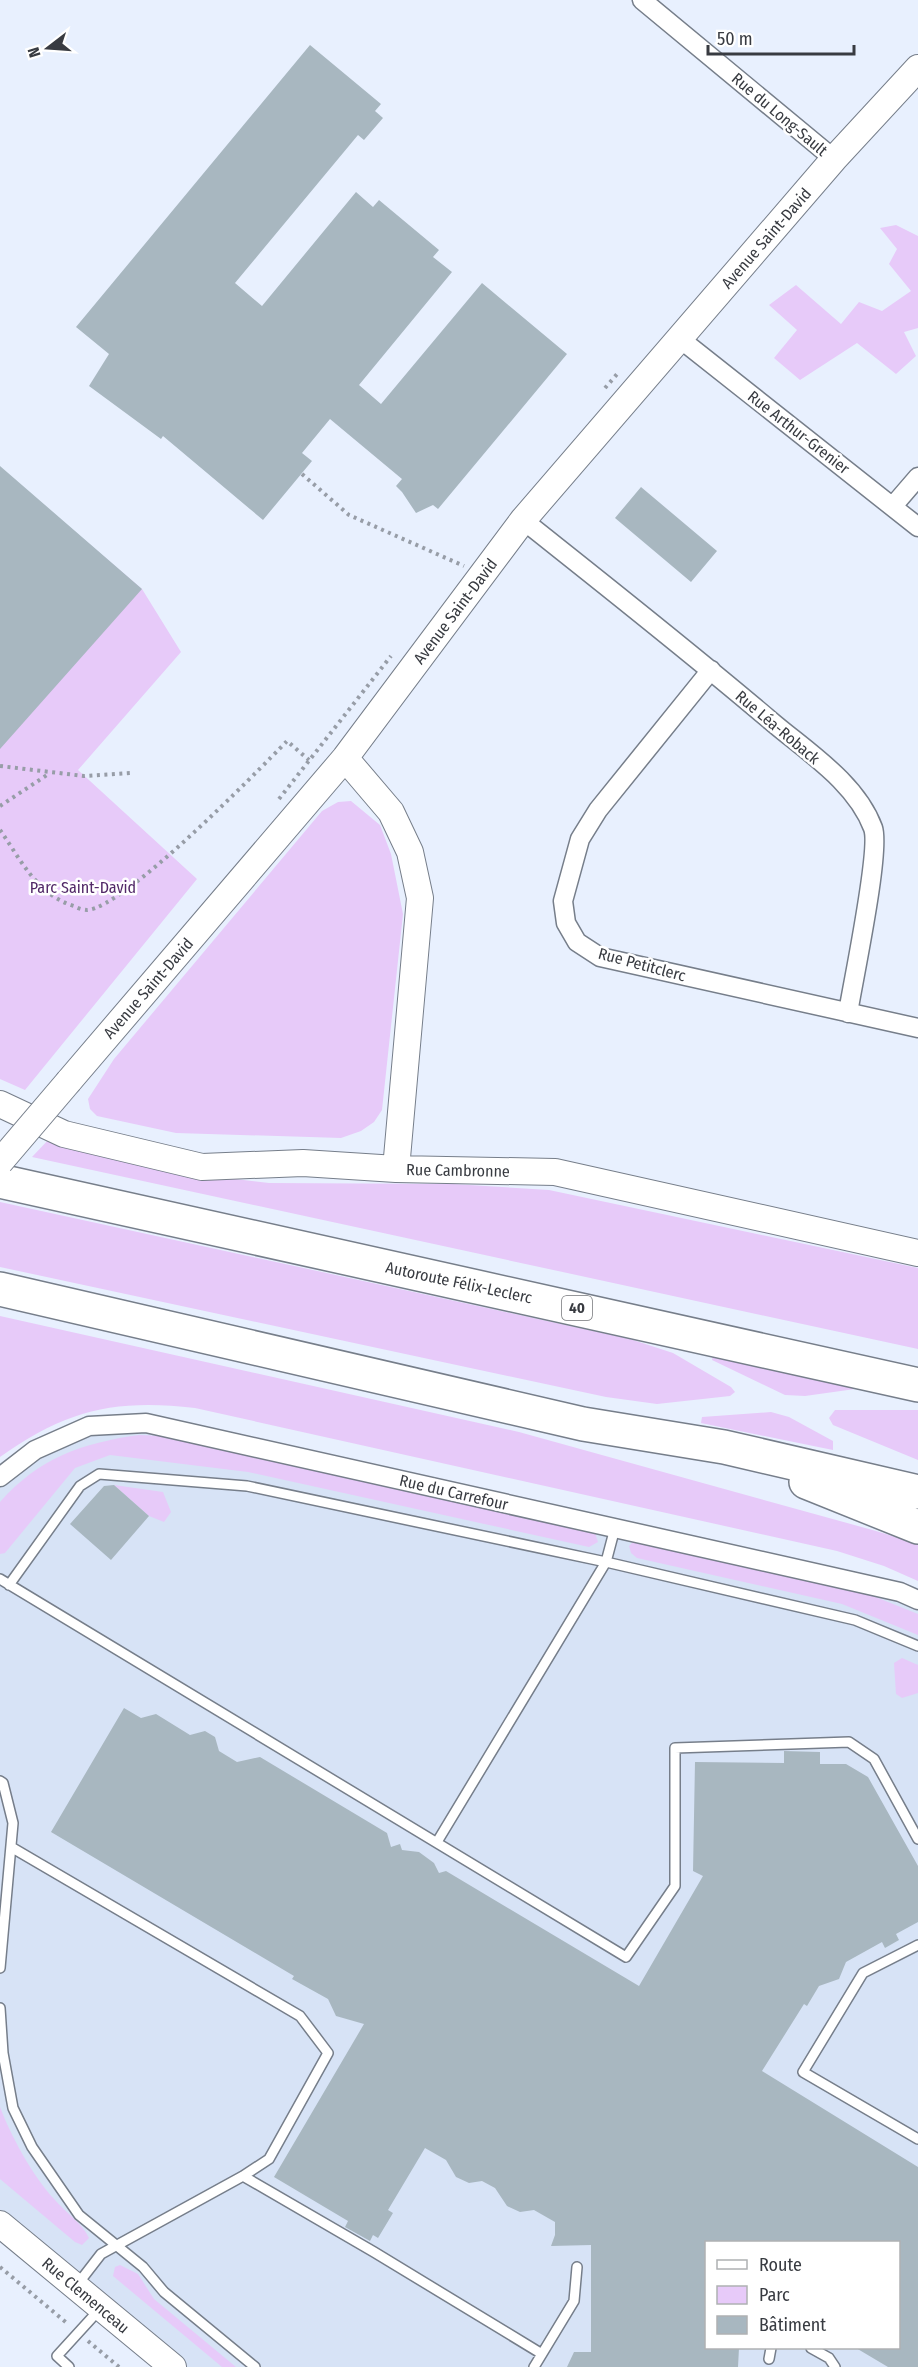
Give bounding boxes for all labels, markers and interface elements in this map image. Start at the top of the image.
north arrow [18,18,78,78]
scale bar [708,18,854,56]
text: 50 m [717,28,753,50]
text: N [24,45,45,60]
street label: Rue du Long-Sault [728,69,832,160]
street label: Avenue Saint-David [718,184,815,293]
street label: Rue Arthur-Grenier [744,387,854,478]
street label: Avenue Saint-David [410,555,501,668]
street label: Rue Léa-Roback [732,687,824,769]
park label: Parc Saint-David [30,878,136,897]
street label: Avenue Saint-David [100,934,197,1043]
street label: Rue Petitclerc [596,944,688,985]
street label: Rue Cambronne [406,1160,510,1181]
street label: Autoroute Félix-Leclerc [384,1258,534,1307]
road number: 40 [562,1296,592,1320]
street label: Rue du Carrefour [398,1471,510,1514]
legend [705,2241,900,2349]
street label: Rue Clemenceau [38,2253,133,2337]
text: Route [759,2254,802,2276]
text: Parc [759,2284,790,2306]
text: Bâtiment [759,2314,826,2336]

